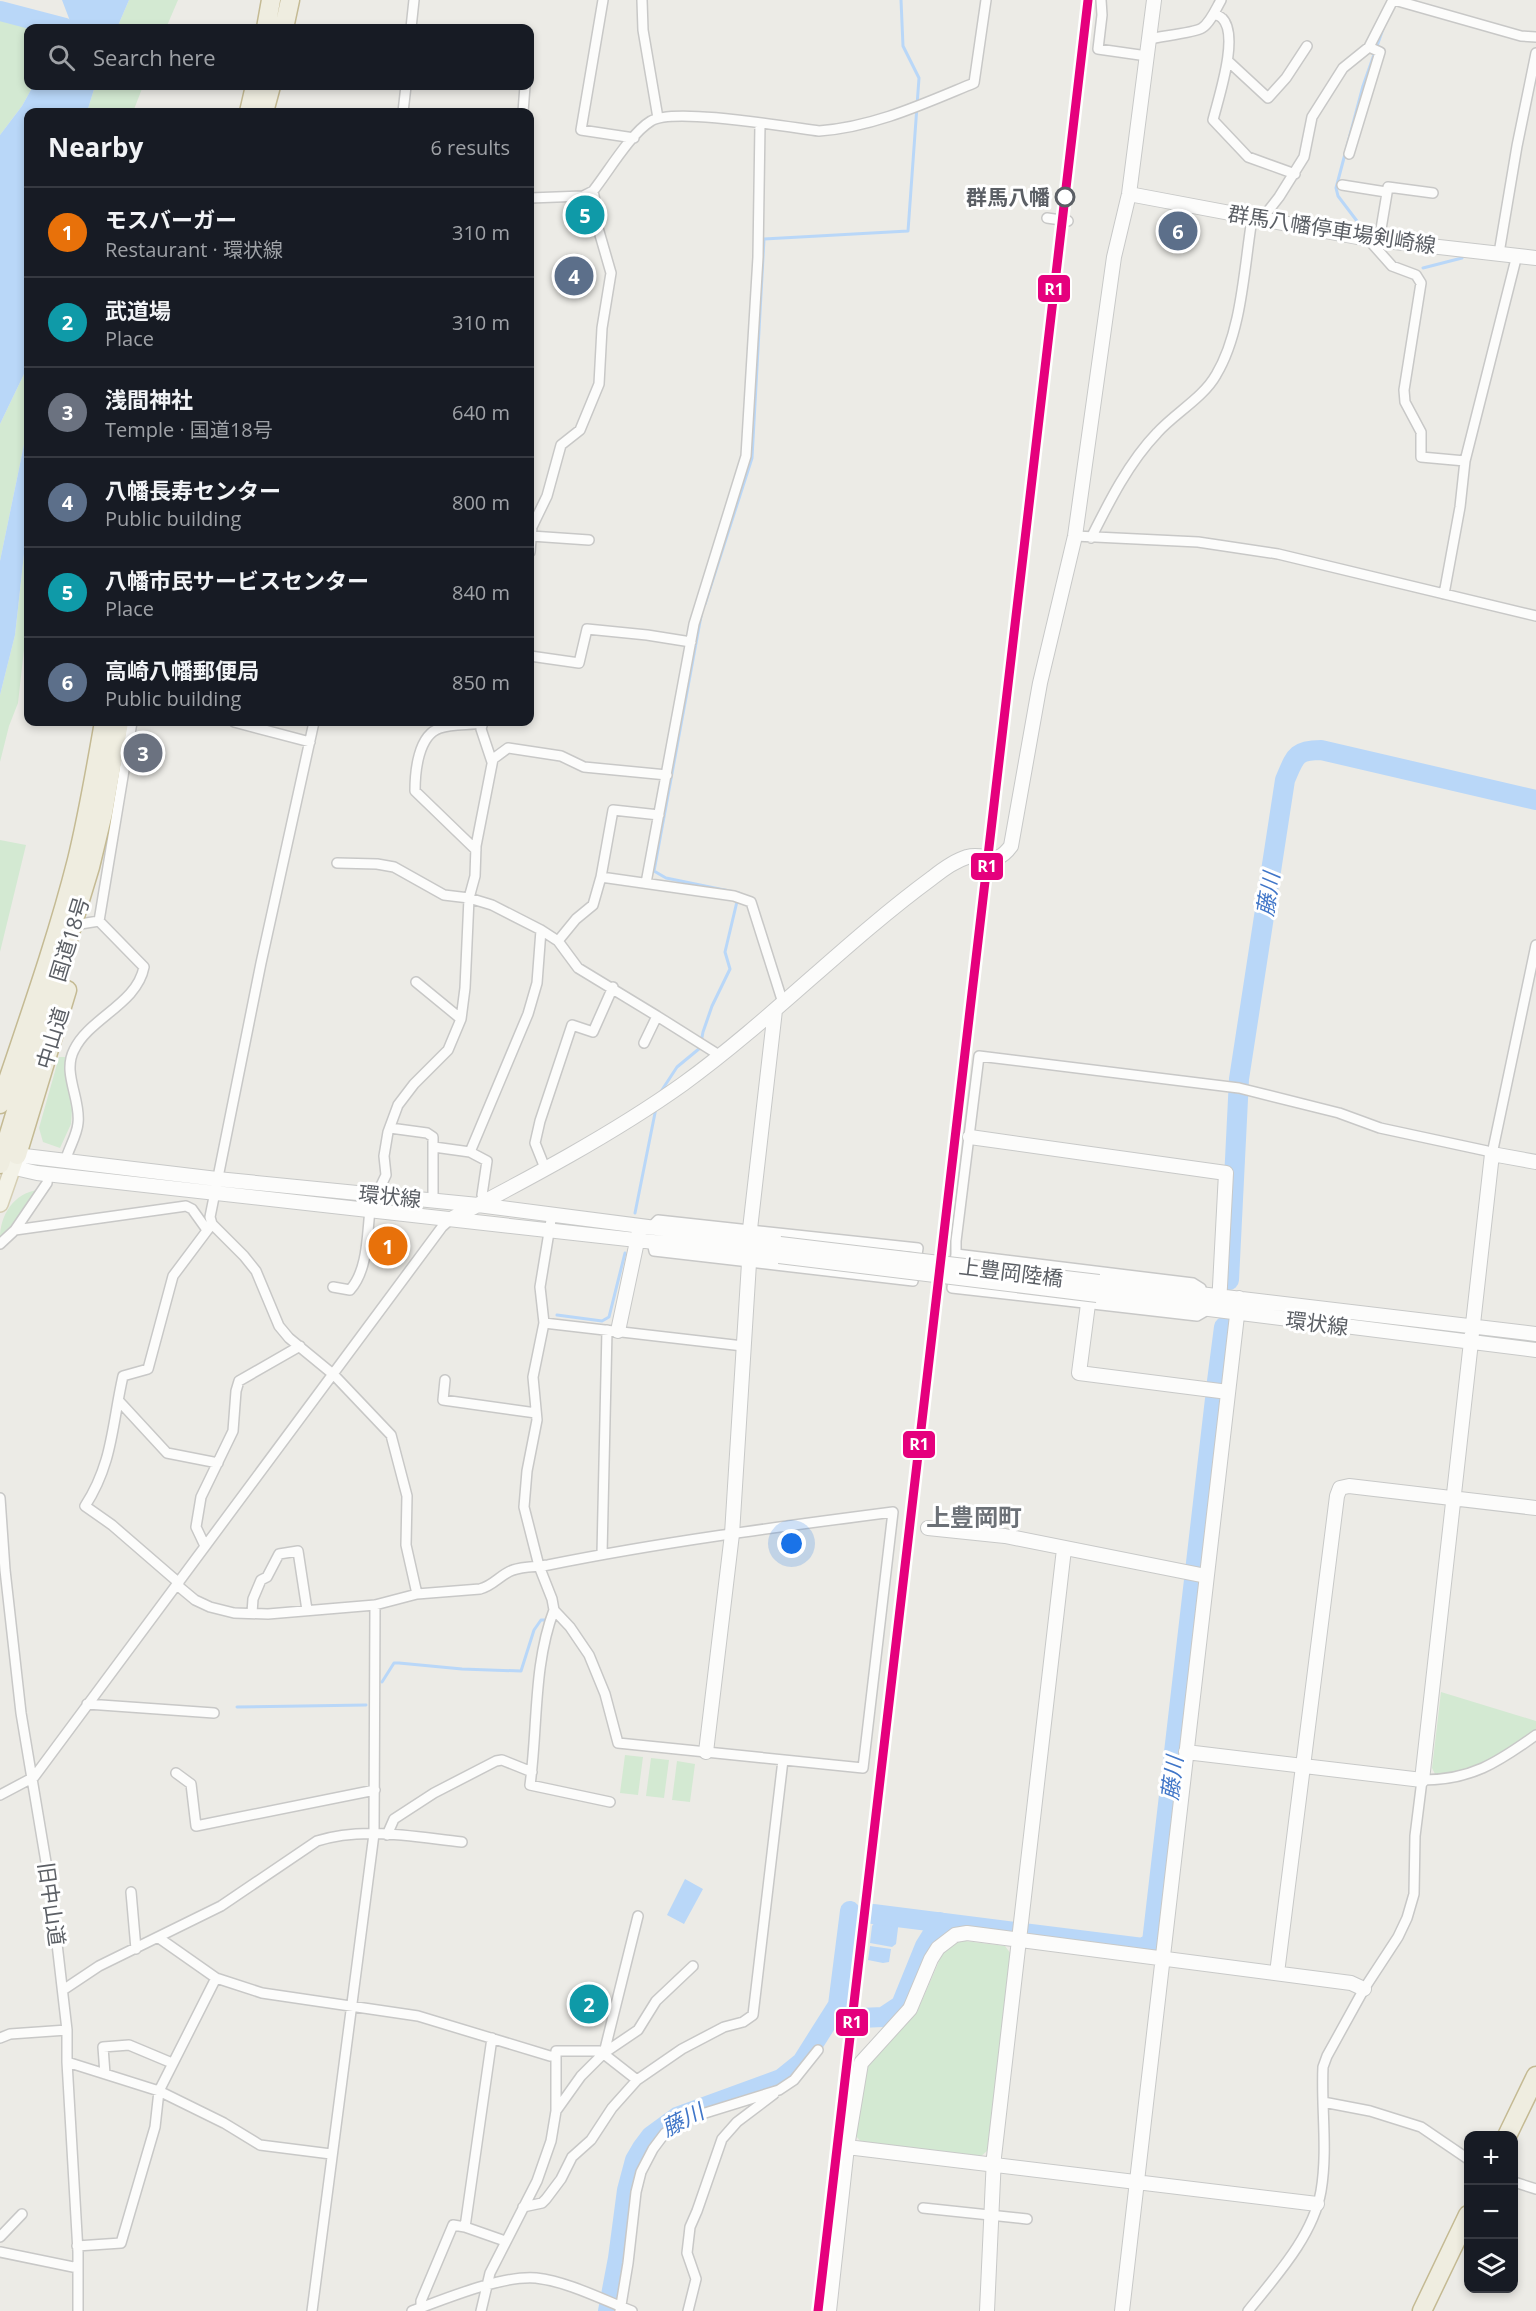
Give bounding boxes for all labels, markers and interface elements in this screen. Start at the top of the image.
search box [24,24,534,90]
icon: search [45,41,78,74]
text: Search here [93,42,216,72]
text: Nearby [48,129,143,165]
text: 6 results [430,134,510,161]
place label: 群馬八幡 [966,183,1050,211]
marker: 群馬八幡 [1055,187,1075,207]
pin: 5 [566,192,604,238]
street label: 群馬八幡停車場剣崎線 [1226,199,1438,259]
text: モスバーガー [105,204,237,234]
pin: 6 [1158,208,1198,254]
text: 1 [62,219,73,246]
text: 310 m [452,219,510,246]
text: Restaurant · 環状線 [105,236,283,263]
pin: 4 [554,254,594,298]
line badge: R1 [1037,274,1071,303]
text: R1 [1044,278,1064,300]
text: 武道場 [105,295,171,325]
text: 2 [62,309,73,336]
text: 310 m [452,309,510,336]
text: Place [105,325,154,352]
text: 浅間神社 [105,384,193,414]
text: 3 [62,399,73,426]
text: 640 m [452,399,510,426]
text: Temple · 国道18号 [105,416,273,443]
text: 八幡長寿センター [105,475,281,505]
text: 4 [62,489,73,516]
text: 800 m [452,489,510,516]
text: Public building [105,505,241,532]
text: 八幡市民サービスセンター [105,565,369,595]
text: 5 [62,579,73,606]
text: 840 m [452,579,510,606]
text: Place [105,595,154,622]
text: 高崎八幡郵便局 [105,655,259,685]
text: 6 [62,669,73,696]
text: 850 m [452,669,510,696]
text: Public building [105,685,241,712]
pin: 3 [124,730,162,776]
line badge: R1 [970,852,1004,881]
text: R1 [977,855,997,877]
water label: 藤川 [1249,868,1286,918]
street label: 国道18号 [43,893,95,985]
street label: 中山道 [29,1004,75,1072]
street label: 環状線 [357,1179,423,1213]
pin: 1 [368,1224,408,1268]
street label: 上豊岡陸橋 [957,1252,1065,1292]
street label: 環状線 [1284,1305,1350,1341]
line badge: R1 [902,1430,936,1459]
text: R1 [909,1433,929,1455]
district label: 上豊岡町 [926,1500,1022,1533]
your location [777,1529,806,1558]
water label: 藤川 [1153,1752,1189,1802]
street label: 旧中山道 [32,1860,72,1948]
pin: 2 [570,1982,608,2026]
line badge: R1 [835,2008,869,2037]
text: R1 [842,2011,862,2033]
water label: 藤川 [656,2095,710,2142]
map controls [1464,2131,1518,2293]
button: + [1464,2131,1518,2185]
button: − [1464,2185,1518,2239]
button: layers [1464,2239,1518,2293]

